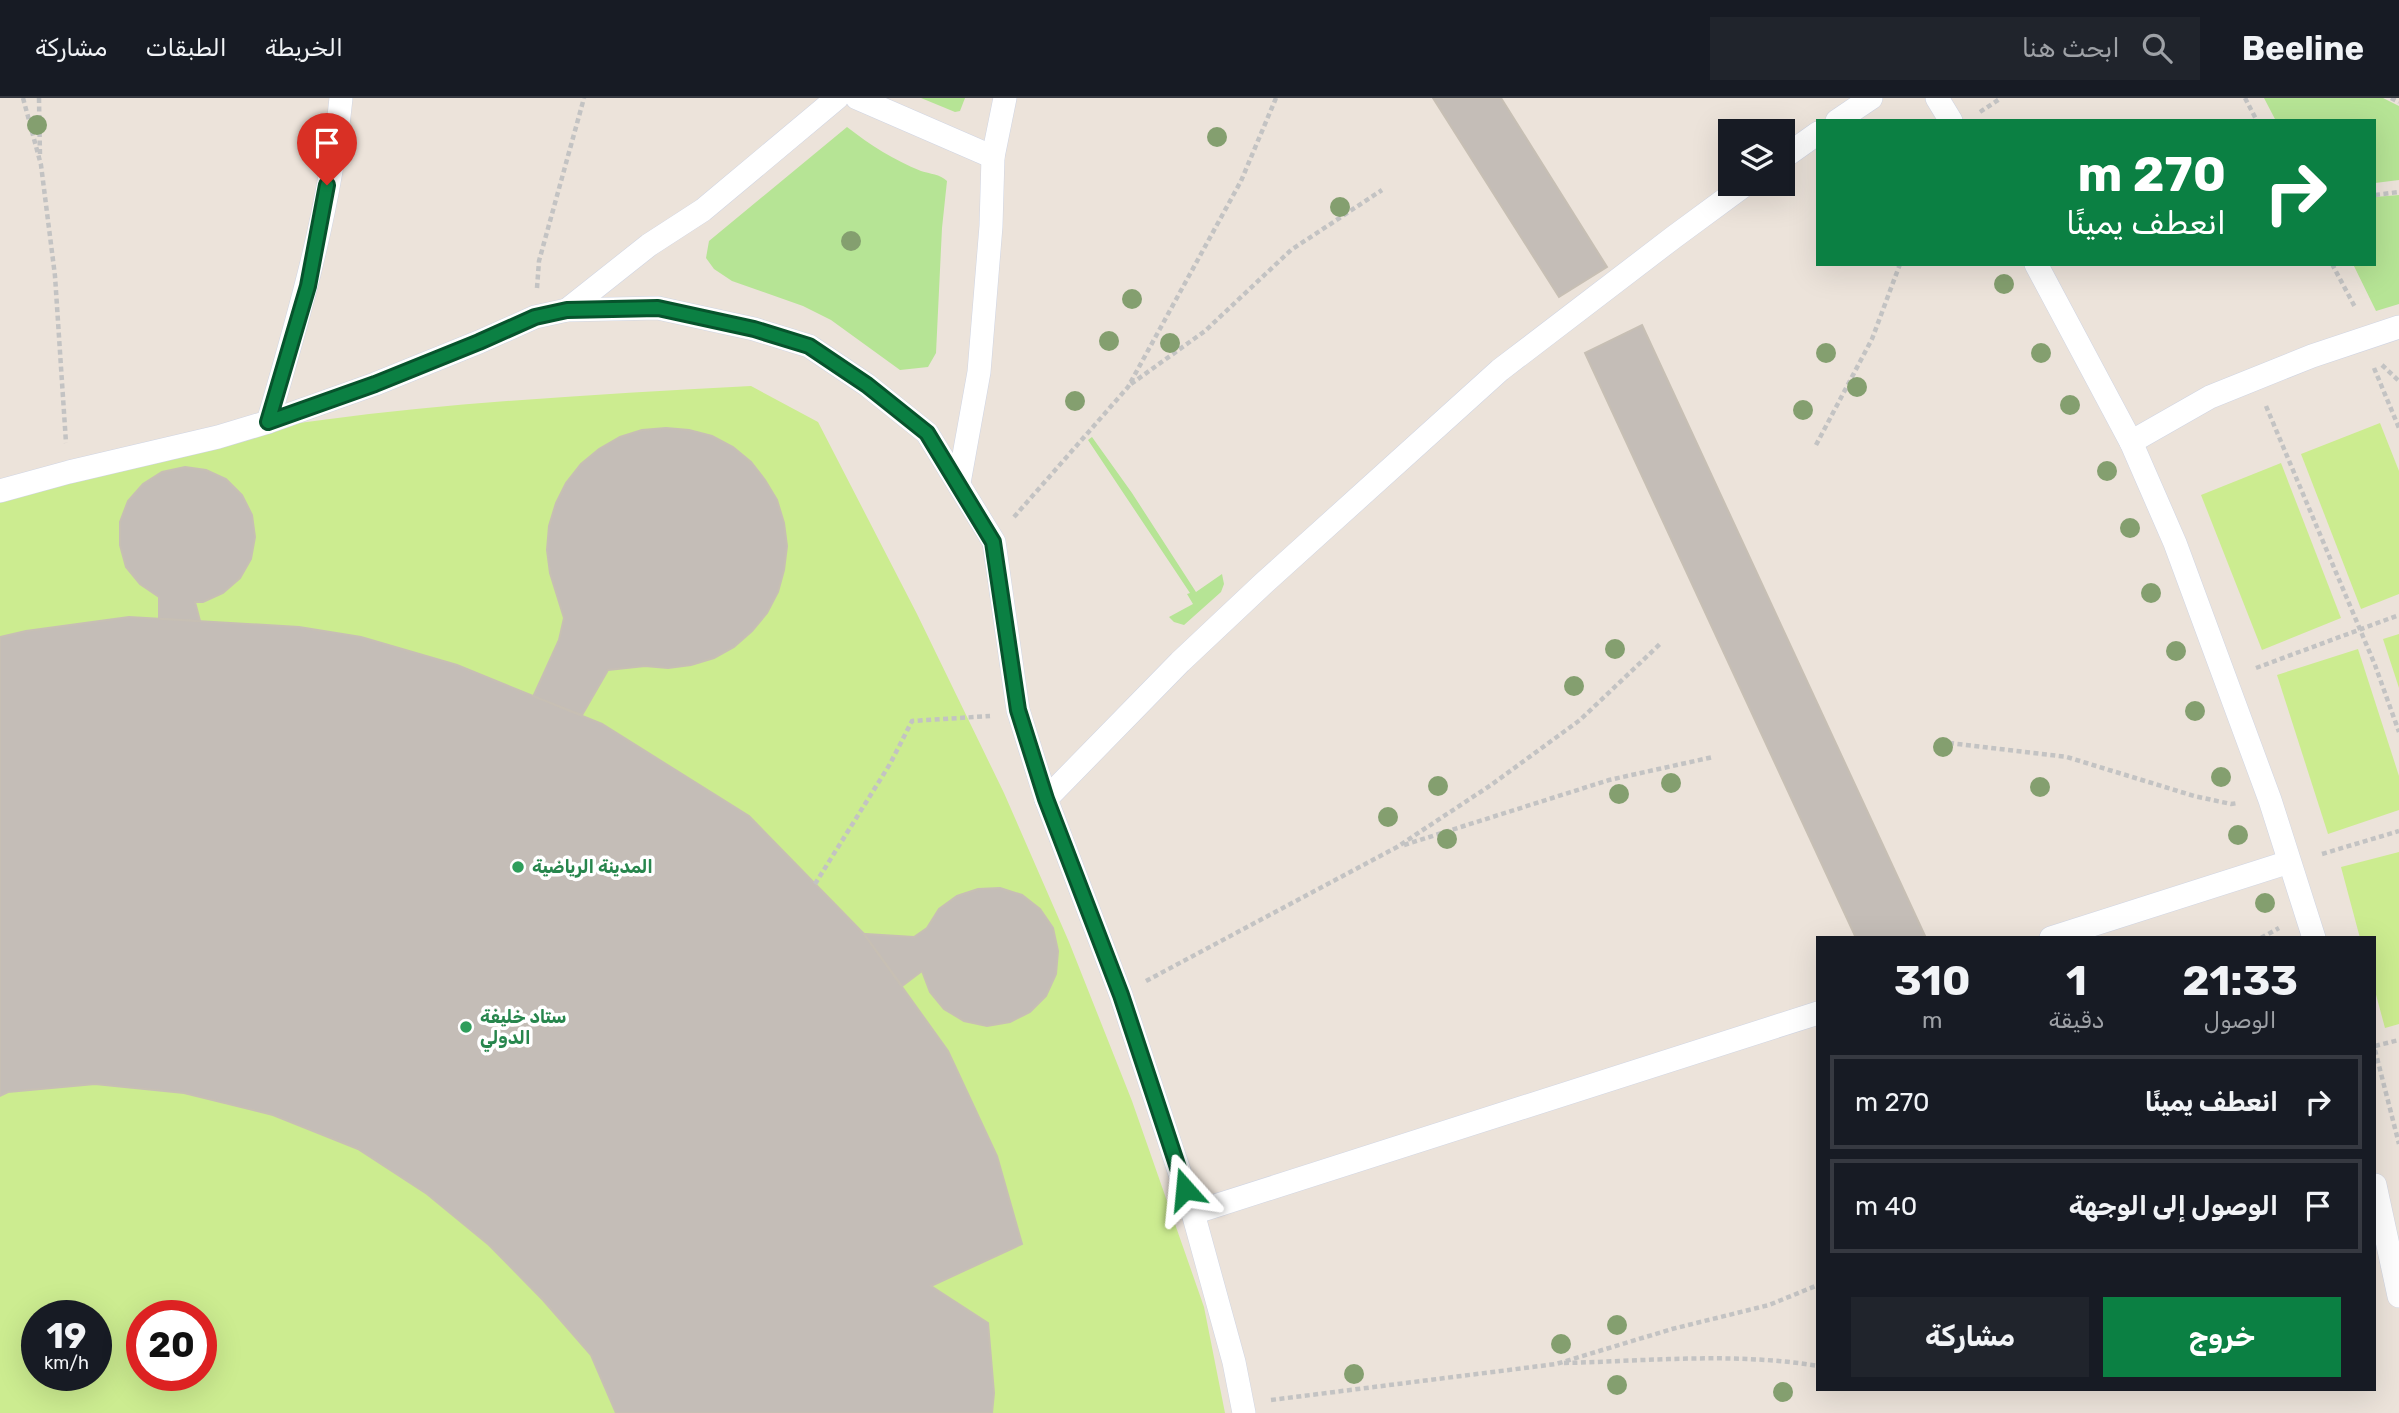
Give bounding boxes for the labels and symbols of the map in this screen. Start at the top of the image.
pin [297,113,357,185]
place label: المدينة الرياضية [532,856,653,878]
marker: المدينة الرياضية [510,859,526,875]
place label: ستاد خليفة الدولي [480,1006,566,1052]
marker: ستاد خليفة الدولي [458,1019,474,1035]
position arrow [1148,1152,1222,1226]
speed limit sign: 20 [126,1300,217,1391]

